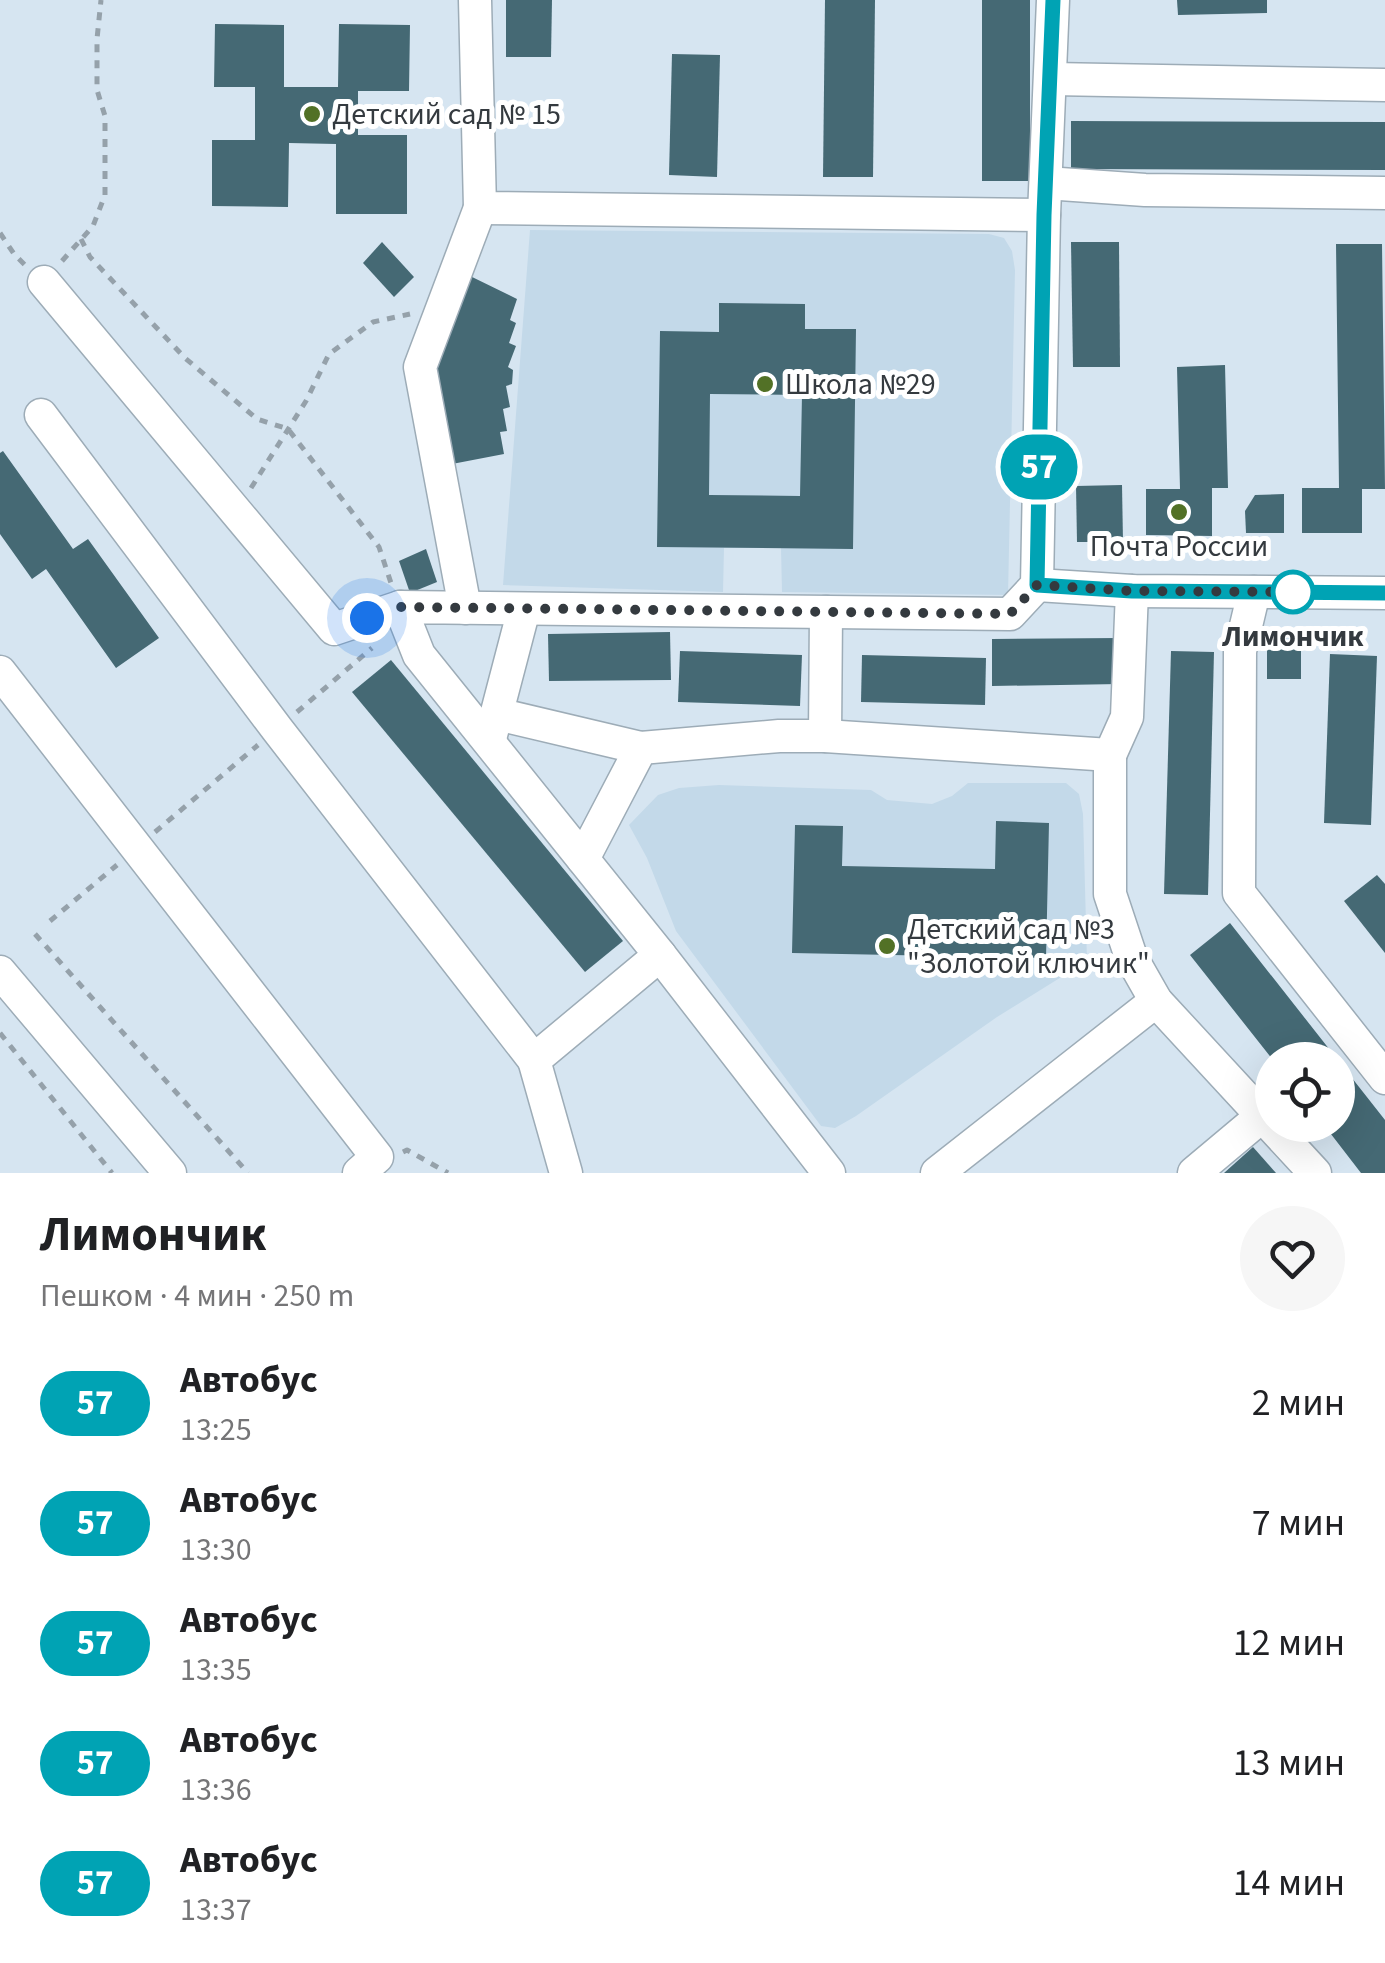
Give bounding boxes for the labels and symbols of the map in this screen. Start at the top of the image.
place label: Детский сад № 15 [332,93,561,136]
marker: Детский сад № 15 [301,103,323,125]
place label: Школа №29 [785,363,936,406]
marker: Школа №29 [754,373,776,395]
line badge: 57 [994,434,1084,500]
marker: Почта России [1168,501,1190,523]
place label: Почта России [1090,525,1268,568]
marker: Лимончик [1272,571,1314,613]
your location [342,593,392,643]
place label: Лимончик [1221,615,1364,658]
place label: Детский сад №3 "Золотой ключик" [907,908,1150,985]
marker: Детский сад №3 "Золотой ключик" [876,935,898,957]

